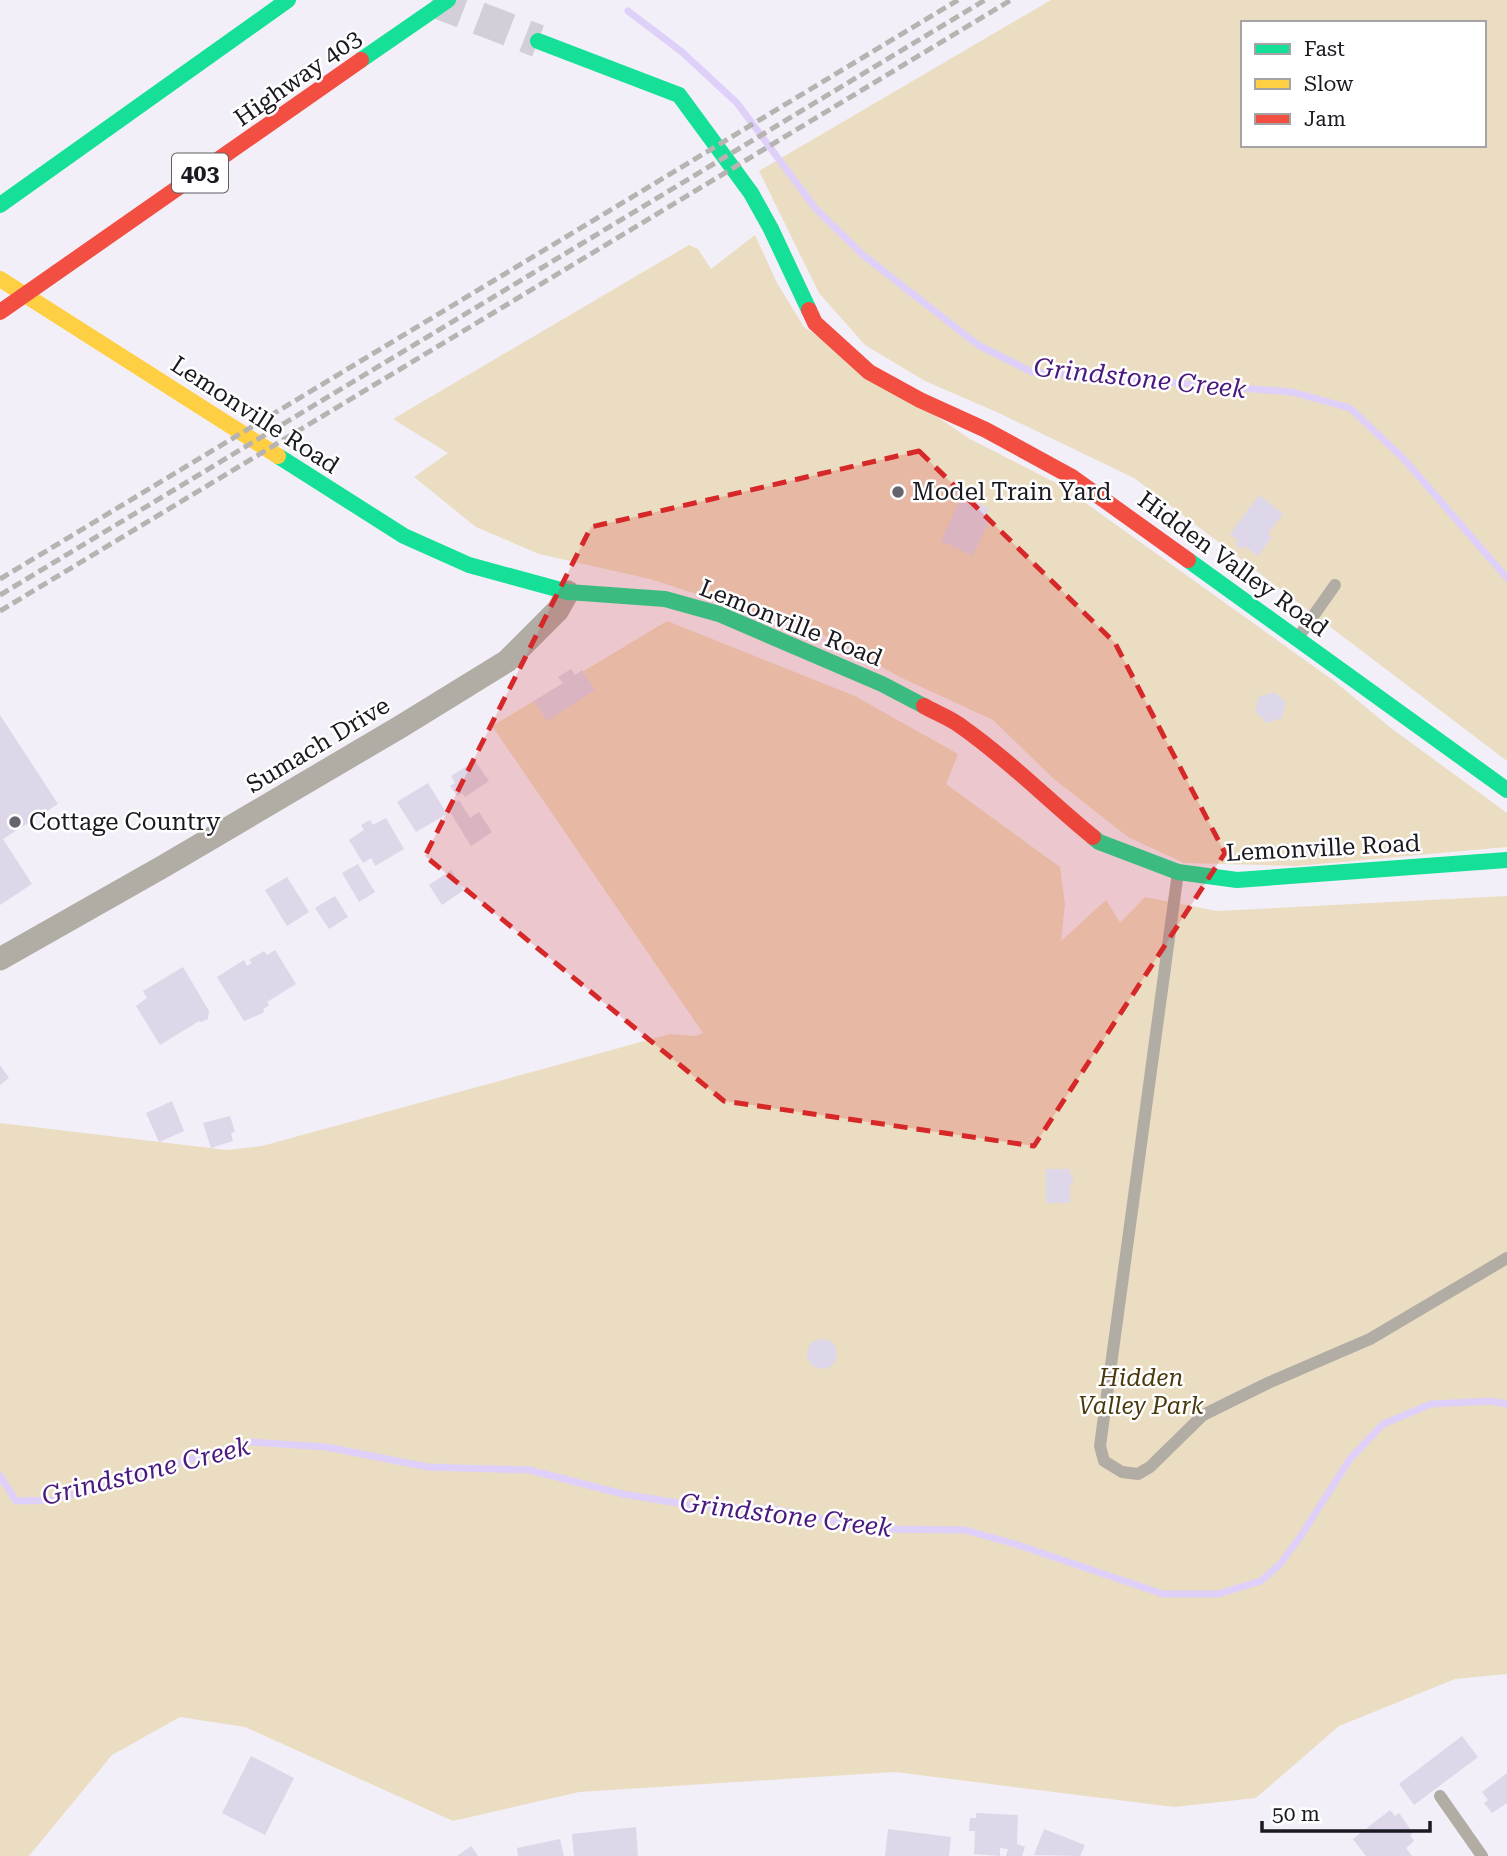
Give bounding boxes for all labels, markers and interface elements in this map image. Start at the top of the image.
legend [1241,21,1486,147]
street label: Highway 403 [229,24,367,132]
text: Fast [1304,37,1345,61]
text: Slow [1304,72,1354,96]
text: Jam [1304,107,1346,131]
road number: 403 [172,154,228,192]
street label: Lemonville Road [166,350,344,480]
water label: Grindstone Creek [1032,352,1249,404]
place label: Model Train Yard [912,478,1111,506]
marker: Model Train Yard [890,484,906,500]
street label: Hidden Valley Road [1132,486,1334,642]
street label: Lemonville Road [696,574,886,672]
street label: Sumach Drive [241,691,395,799]
place label: Cottage Country [29,808,221,836]
marker: Cottage Country [7,814,23,830]
street label: Lemonville Road [1225,829,1421,867]
park label: Hidden Valley Park [1078,1364,1204,1420]
water label: Grindstone Creek [39,1430,254,1511]
water label: Grindstone Creek [678,1487,895,1543]
scale bar [1262,1790,1430,1834]
text: 50 m [1272,1802,1320,1826]

